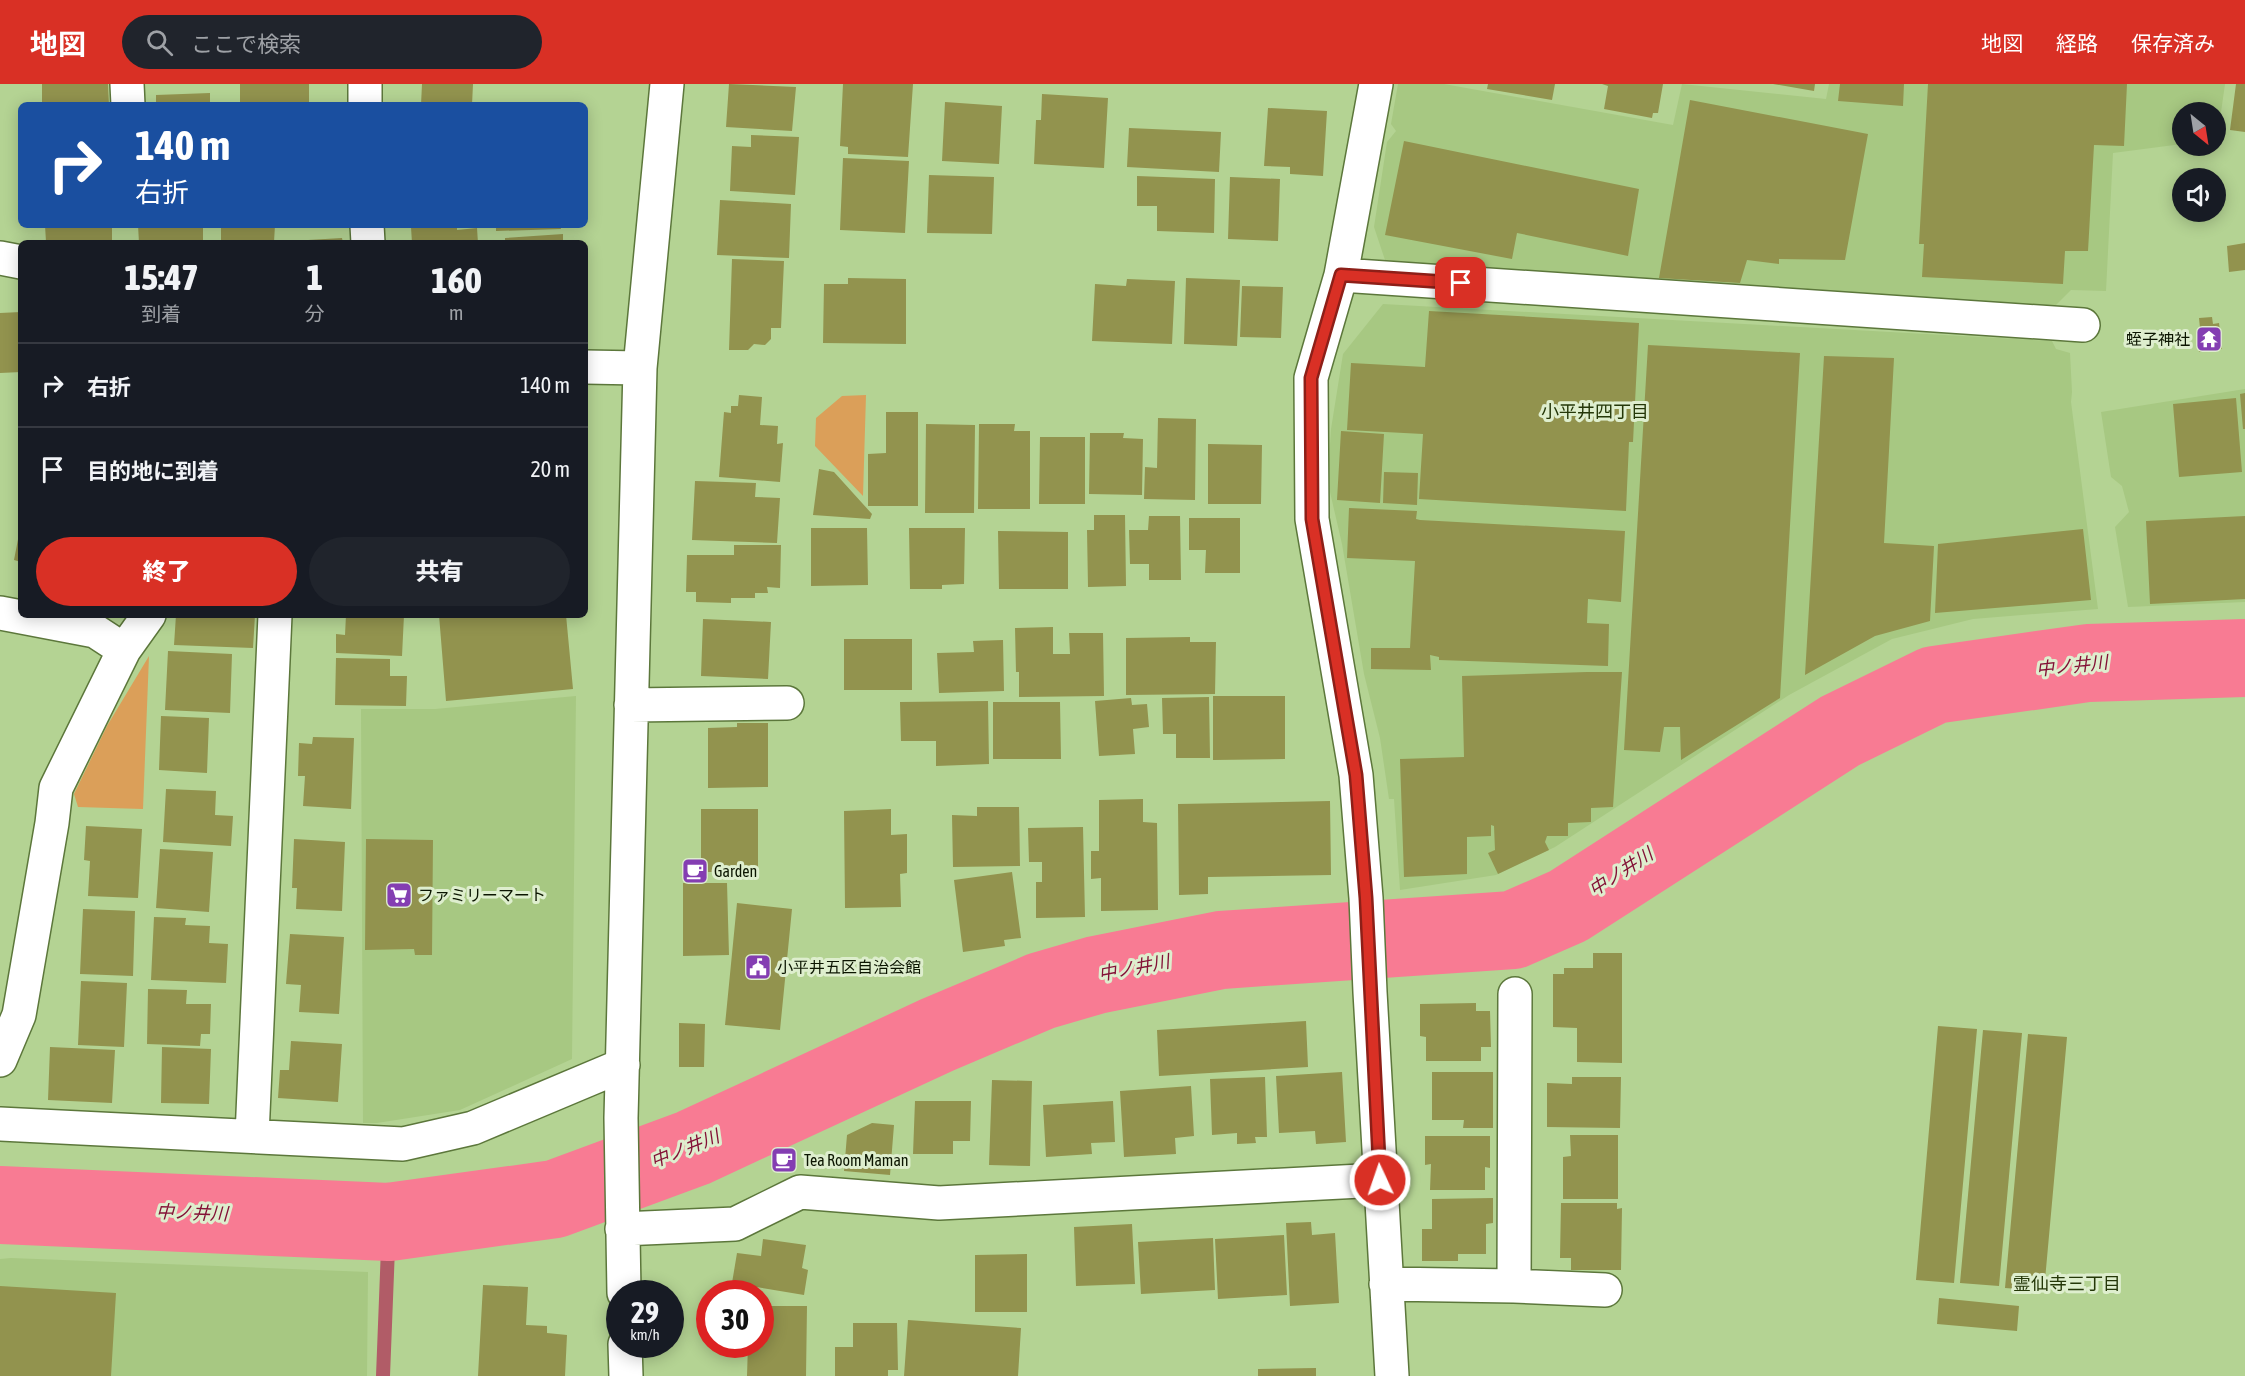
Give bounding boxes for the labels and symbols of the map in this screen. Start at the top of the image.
north arrow [2172,102,2226,156]
pin [1435,257,1486,308]
temple icon: 蛭子神社 [2194,324,2224,354]
place label: 蛭子神社 [2126,330,2190,348]
district label: 小平井四丁目 [1541,401,1649,422]
water label: 中ノ井川 [2035,651,2111,680]
water label: 中ノ井川 [1585,842,1658,900]
cafe icon: Garden [680,856,710,886]
place label: Garden [714,862,757,880]
supermarket icon: ファミリーマート [384,880,414,910]
place label: ファミリーマート [418,886,546,904]
water label: 中ノ井川 [1097,950,1173,985]
public building icon: 小平井五区自治会館 [743,952,773,982]
place label: 小平井五区自治会館 [777,958,921,976]
water label: 中ノ井川 [648,1125,724,1172]
cafe icon: Tea Room Maman [769,1145,799,1175]
position arrow [1348,1148,1412,1212]
place label: Tea Room Maman [804,1151,909,1169]
water label: 中ノ井川 [156,1201,230,1224]
district label: 霊仙寺三丁目 [2013,1273,2121,1294]
speed limit sign: 30 [696,1280,774,1358]

